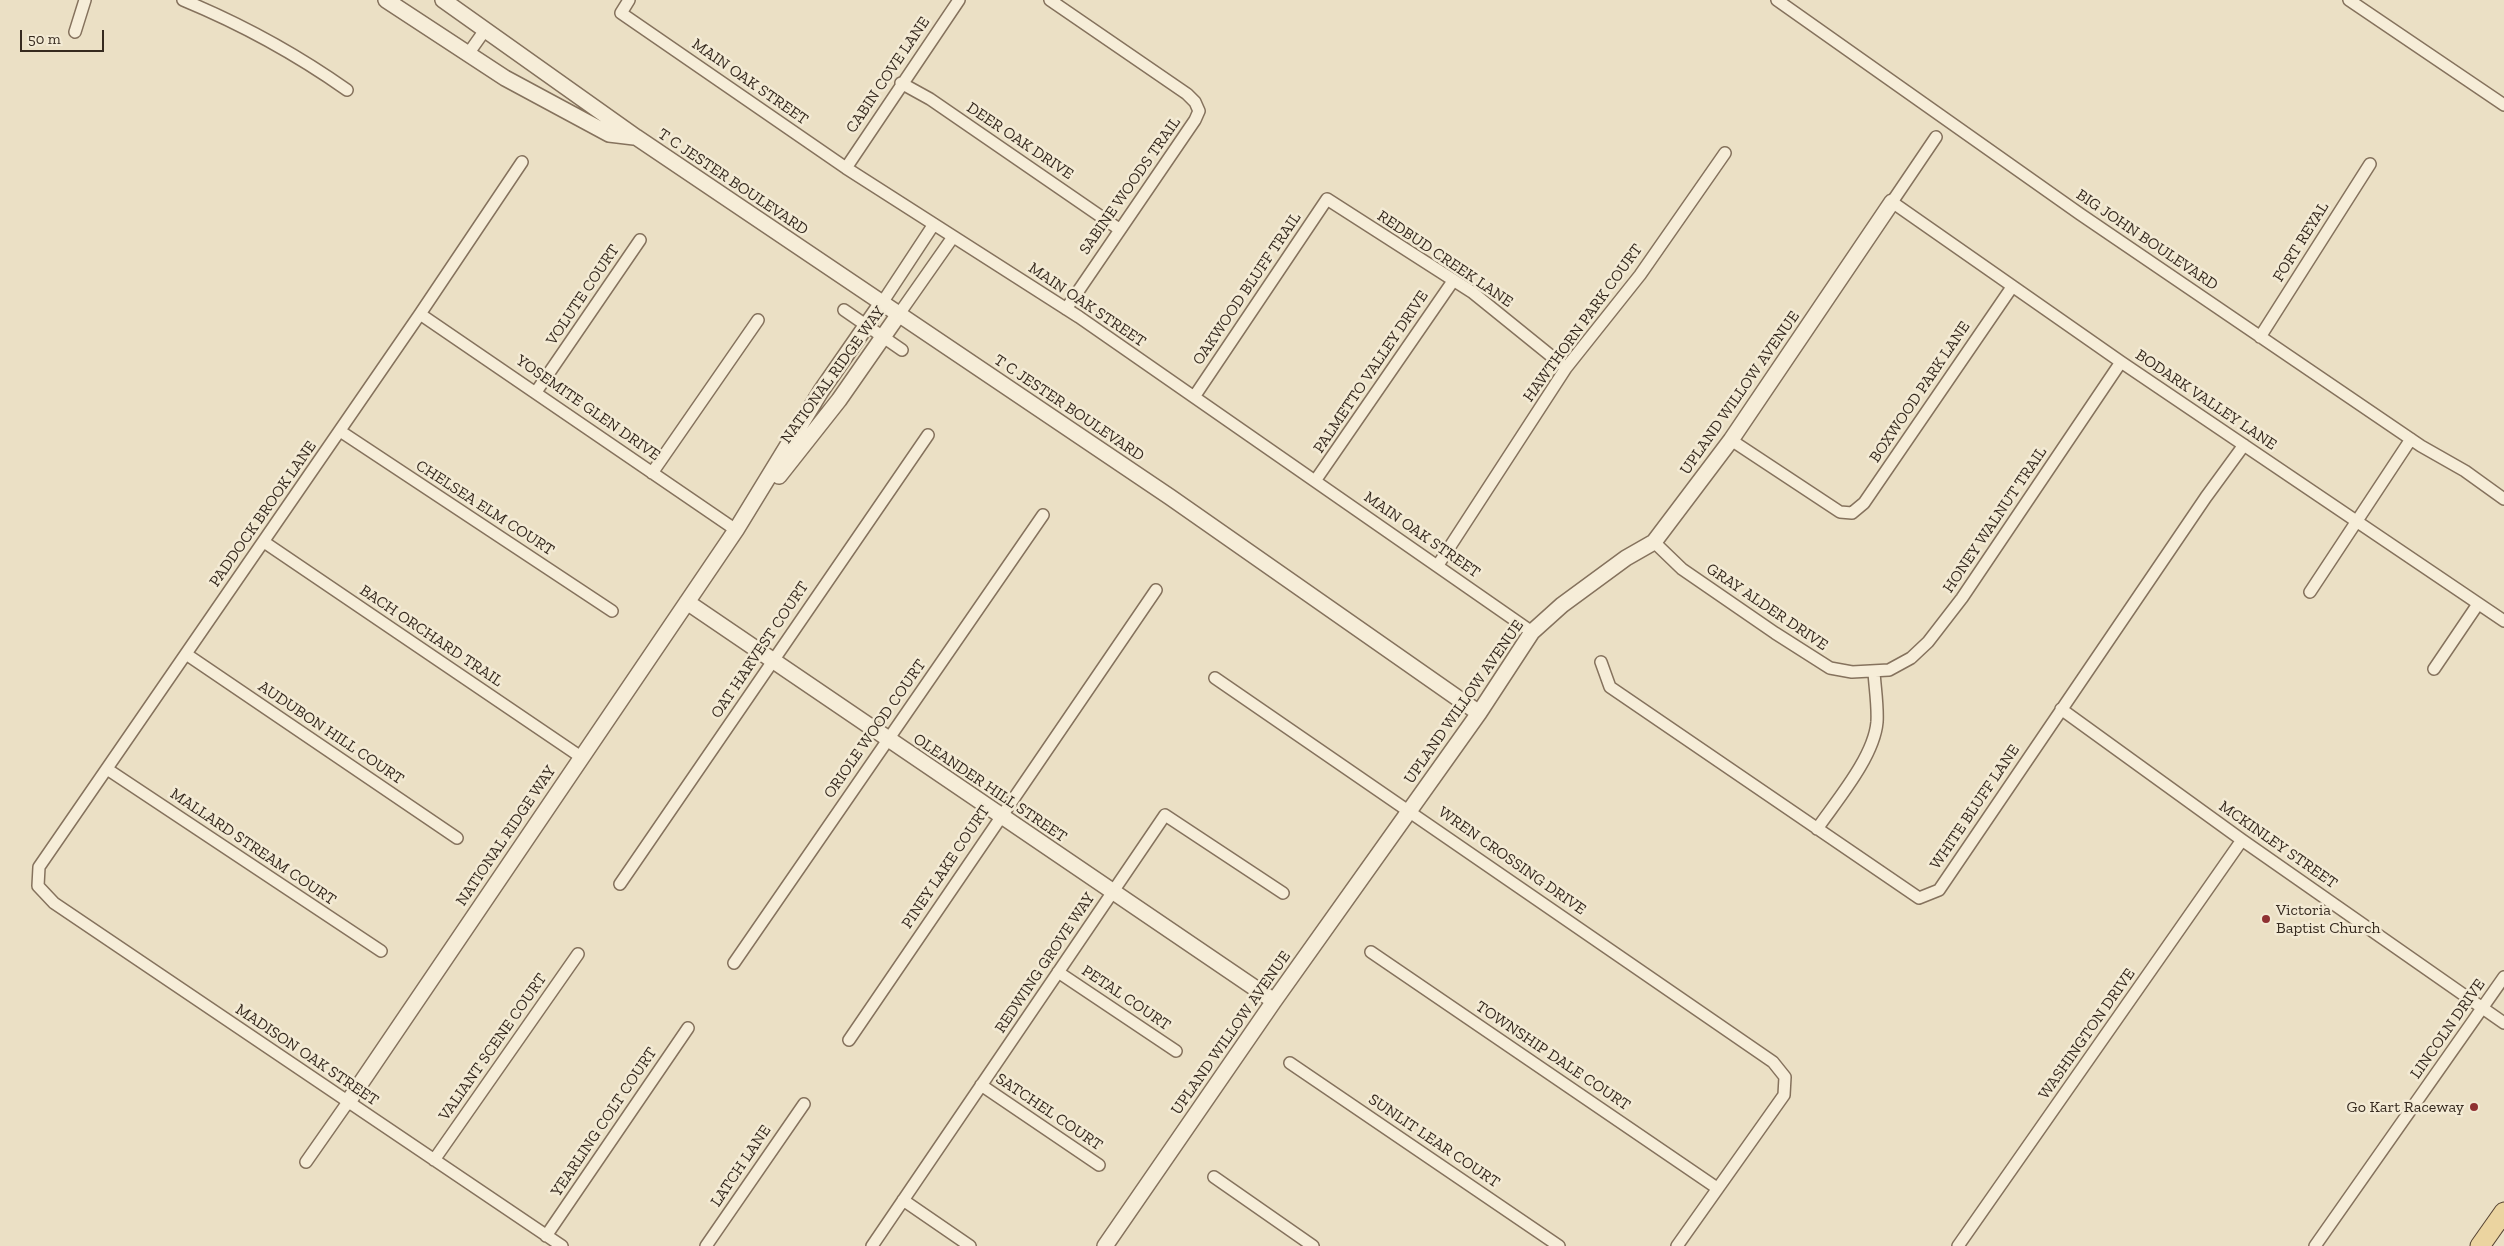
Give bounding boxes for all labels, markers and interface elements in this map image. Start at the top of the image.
street label: CABIN COVE LANE [842,13,934,137]
scale bar [22,20,106,52]
text: 50 m [28,30,61,48]
street label: MAIN OAK STREET [688,35,812,129]
street label: DEER OAK DRIVE [963,98,1077,184]
street label: SABINE WOODS TRAIL [1075,114,1185,258]
street label: T C JESTER BOULEVARD [654,125,812,239]
street label: BIG JOHN BOULEVARD [2072,185,2222,295]
street label: FORT REYAL [2269,198,2333,286]
street label: REDBUD CREEK LANE [1373,206,1517,312]
street label: OAKWOOD BLUFF TRAIL [1189,209,1305,369]
street label: HAWTHORN PARK COURT [1519,240,1647,406]
street label: VOLUTE COURT [542,241,624,349]
street label: MAIN OAK STREET [1025,259,1149,351]
street label: PALMETTO VALLEY DRIVE [1309,287,1433,457]
street label: NATIONAL RIDGE WAY [777,303,889,447]
street label: UPLAND WILLOW AVENUE [1676,307,1804,479]
street label: BOXWOOD PARK LANE [1866,318,1974,466]
street label: BODARK VALLEY LANE [2132,346,2280,454]
street label: YOSEMITE GLEN DRIVE [512,351,664,465]
street label: T C JESTER BOULEVARD [990,351,1148,465]
street label: PADDOCK BROOK LANE [205,437,321,591]
street label: HONEY WALNUT TRAIL [1939,443,2051,597]
street label: CHELSEA ELM COURT [412,456,558,560]
street label: MAIN OAK STREET [1360,488,1484,582]
street label: GRAY ALDER DRIVE [1703,559,1831,655]
street label: OAT HARVEST COURT [707,578,813,722]
street label: BACH ORCHARD TRAIL [356,581,506,691]
street label: UPLAND WILLOW AVENUE [1400,616,1528,788]
street label: ORIOLE WOOD COURT [820,656,930,802]
street label: AUDUBON HILL COURT [254,677,408,789]
street label: OLEANDER HILL STREET [910,729,1070,847]
street label: WHITE BLUFF LANE [1926,741,2024,873]
street label: NATIONAL RIDGE WAY [452,762,560,910]
street label: MALLARD STREAM COURT [166,784,340,910]
street label: MCKINLEY STREET [2215,797,2341,893]
street label: PINEY LAKE COURT [898,802,994,932]
street label: WREN CROSSING DRIVE [1434,803,1590,919]
street label: REDWING GROVE WAY [991,889,1099,1037]
place label: Victoria Baptist Church [2276,900,2381,938]
marker: Victoria Baptist Church [2260,913,2272,925]
street label: UPLAND WILLOW AVENUE [1167,947,1295,1119]
street label: PETAL COURT [1078,961,1174,1035]
street label: WASHINGTON DRIVE [2035,965,2139,1103]
street label: VALIANT SCENE COURT [435,970,551,1124]
street label: LINCOLN DRIVE [2406,975,2490,1083]
street label: TOWNSHIP DALE COURT [1472,997,1634,1115]
street label: MADISON OAK STREET [232,1000,382,1110]
street label: YEARLING COLT COURT [547,1044,661,1200]
street label: SATCHEL COURT [992,1069,1106,1155]
street label: SUNLIT LEAR COURT [1365,1090,1503,1192]
place label: Go Kart Raceway [2347,1097,2464,1117]
marker: Go Kart Raceway [2468,1101,2480,1113]
street label: LATCH LANE [707,1122,775,1210]

